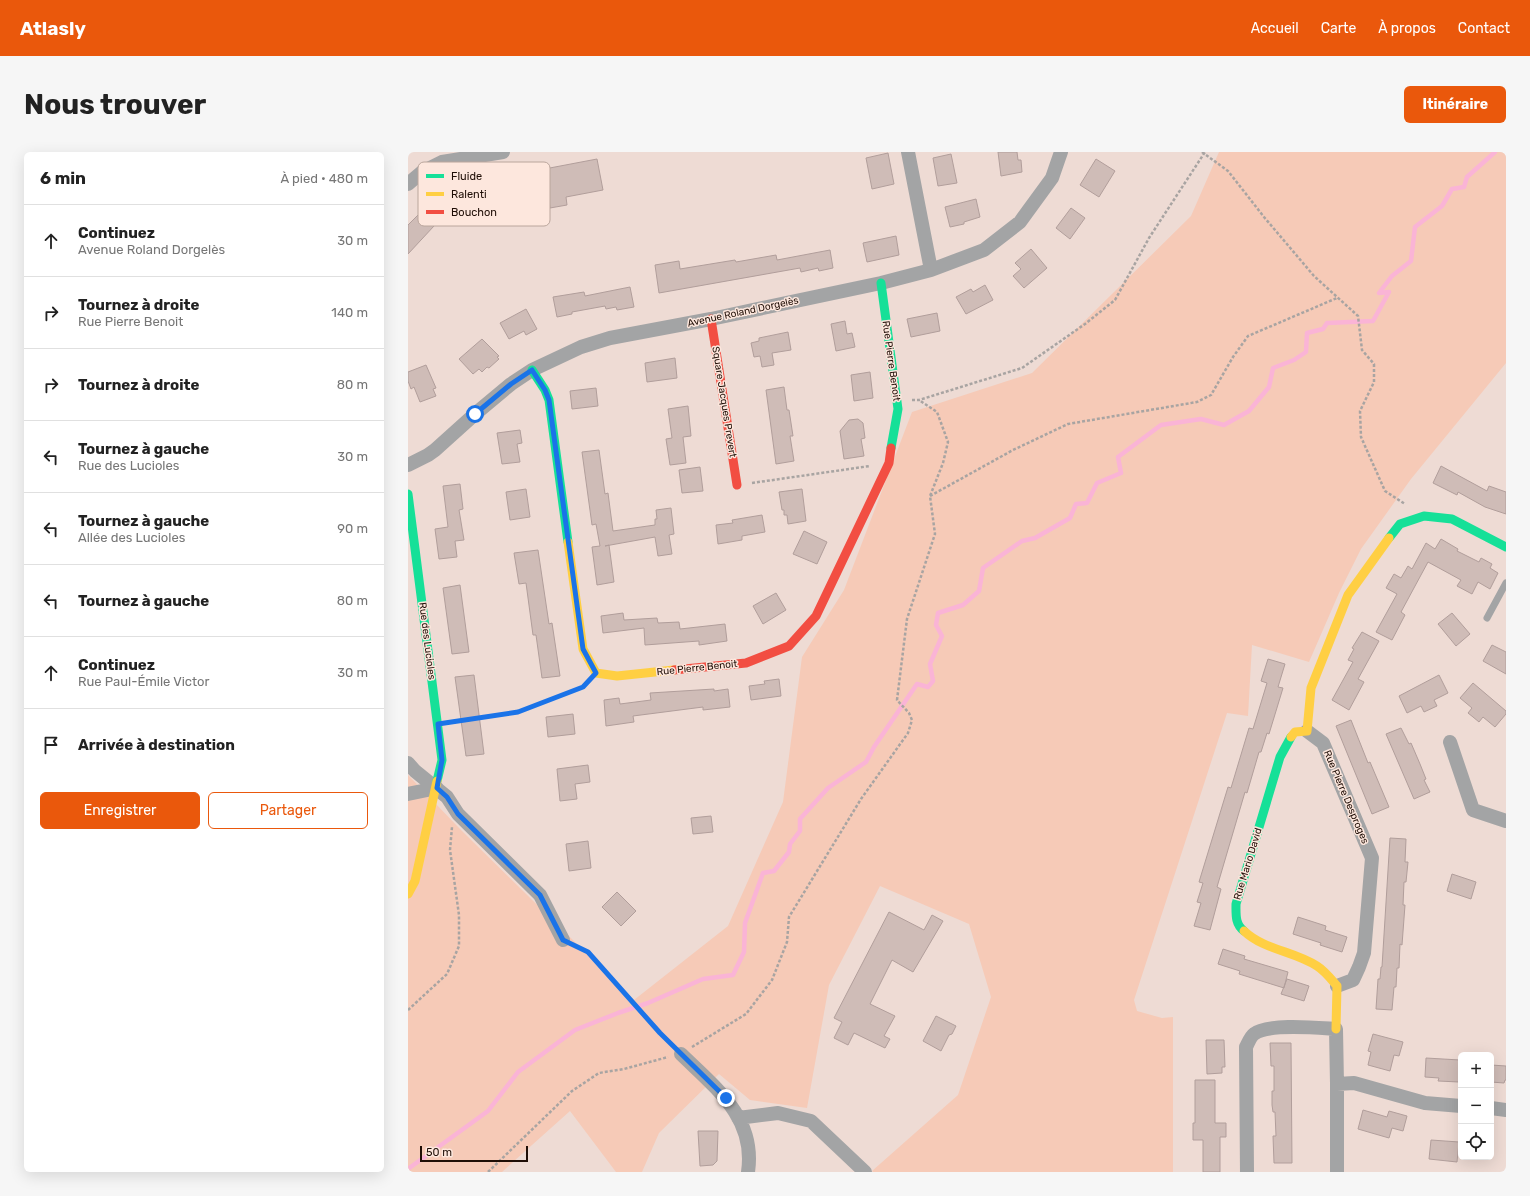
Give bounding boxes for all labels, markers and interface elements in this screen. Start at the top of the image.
text: Atlasly [20,17,86,40]
text: Accueil [1251,20,1299,37]
text: Carte [1321,20,1356,37]
text: À propos [1378,20,1436,37]
text: Contact [1458,20,1510,37]
button: Itinéraire [1404,86,1506,123]
text: Nous trouver [24,88,206,121]
legend [418,162,550,226]
text: 6 min [40,168,86,188]
text: Fluide [451,170,482,183]
text: À pied · 480 m [281,171,368,186]
text: Ralenti [451,188,487,201]
text: Bouchon [451,206,497,219]
text: Continuez [78,224,155,242]
icon: ahead [40,230,62,252]
text: 30 m [337,233,368,248]
text: Avenue Roland Dorgelès [78,242,225,257]
street label: Avenue Roland Dorgelès [686,294,800,330]
text: Tournez à droite [78,296,199,314]
icon: right [40,302,62,324]
text: 140 m [331,305,368,320]
text: Rue Pierre Benoit [78,314,183,329]
street label: Rue Pierre Benoit [879,320,903,402]
street label: Square Jacques Prevert [709,346,739,458]
icon: right [40,374,62,396]
text: Tournez à droite [78,376,199,394]
text: 80 m [337,377,368,392]
route start [466,405,484,423]
text: Tournez à gauche [78,440,209,458]
icon: left [40,446,62,468]
text: 30 m [337,449,368,464]
text: Rue des Lucioles [78,458,179,473]
text: Tournez à gauche [78,512,209,530]
icon: left [40,518,62,540]
text: 90 m [337,521,368,536]
text: Allée des Lucioles [78,530,185,545]
icon: left [40,590,62,612]
text: Tournez à gauche [78,592,209,610]
text: 80 m [337,593,368,608]
street label: Rue des Lucioles [416,602,438,680]
text: Continuez [78,656,155,674]
street label: Rue Pierre Benoit [656,658,738,678]
icon: ahead [40,662,62,684]
text: 30 m [337,665,368,680]
text: Rue Paul-Émile Victor [78,674,210,689]
icon: arrive [40,734,62,756]
text: Arrivée à destination [78,736,235,754]
street label: Rue Pierre Desproges [1321,749,1371,845]
button: Enregistrer [40,792,200,829]
button: Partager [208,792,368,829]
street label: Rue Mario David [1231,826,1265,901]
map controls [1458,1052,1494,1160]
button: + [1458,1052,1494,1088]
button: − [1458,1088,1494,1124]
route end [717,1089,735,1107]
button: locate [1458,1124,1494,1160]
scale bar [420,1144,528,1163]
text: 50 m [426,1146,452,1159]

